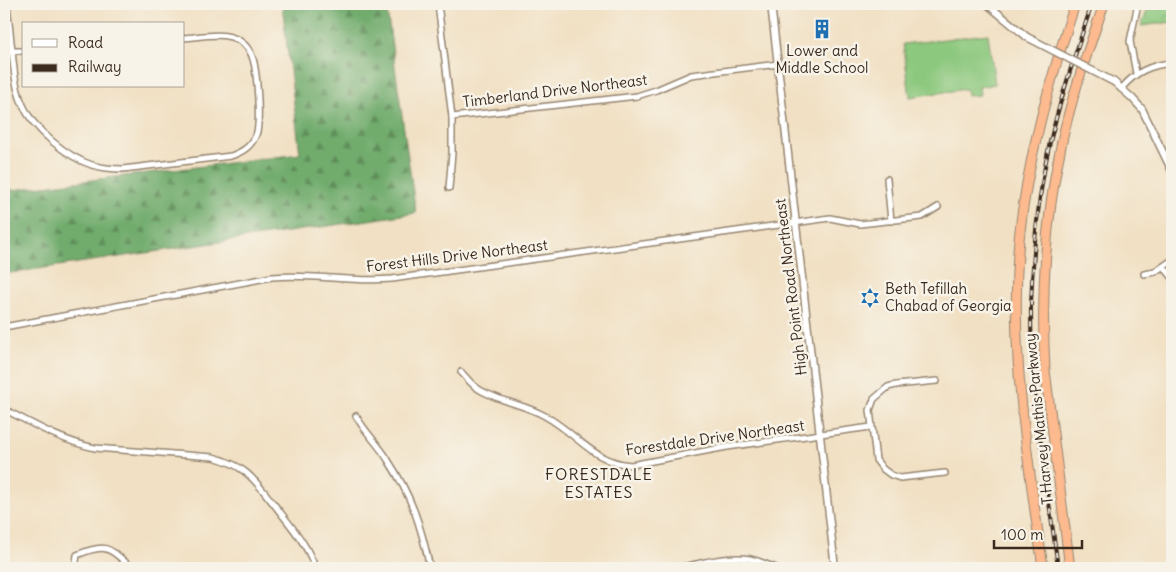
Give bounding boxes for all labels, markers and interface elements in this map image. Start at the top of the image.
building icon: Lower and Middle School [811,18,833,40]
legend [22,22,185,88]
text: Road [68,33,103,52]
place label: Lower and Middle School [776,41,868,77]
text: Railway [68,57,122,76]
street label: Timberland Drive Northeast [462,70,648,111]
street label: High Point Road Northeast [770,197,811,377]
street label: Forest Hills Drive Northeast [365,235,549,276]
place label: Beth Tefillah Chabad of Georgia [885,279,1012,315]
synagogue icon: Beth Tefillah Chabad of Georgia [859,287,881,309]
street label: T Harvey Mathis Parkway [1020,332,1057,506]
street label: Forestdale Drive Northeast [624,416,806,459]
district label: FORESTDALE ESTATES [545,464,653,502]
scale bar [994,517,1081,549]
text: 100 m [1001,525,1043,544]

